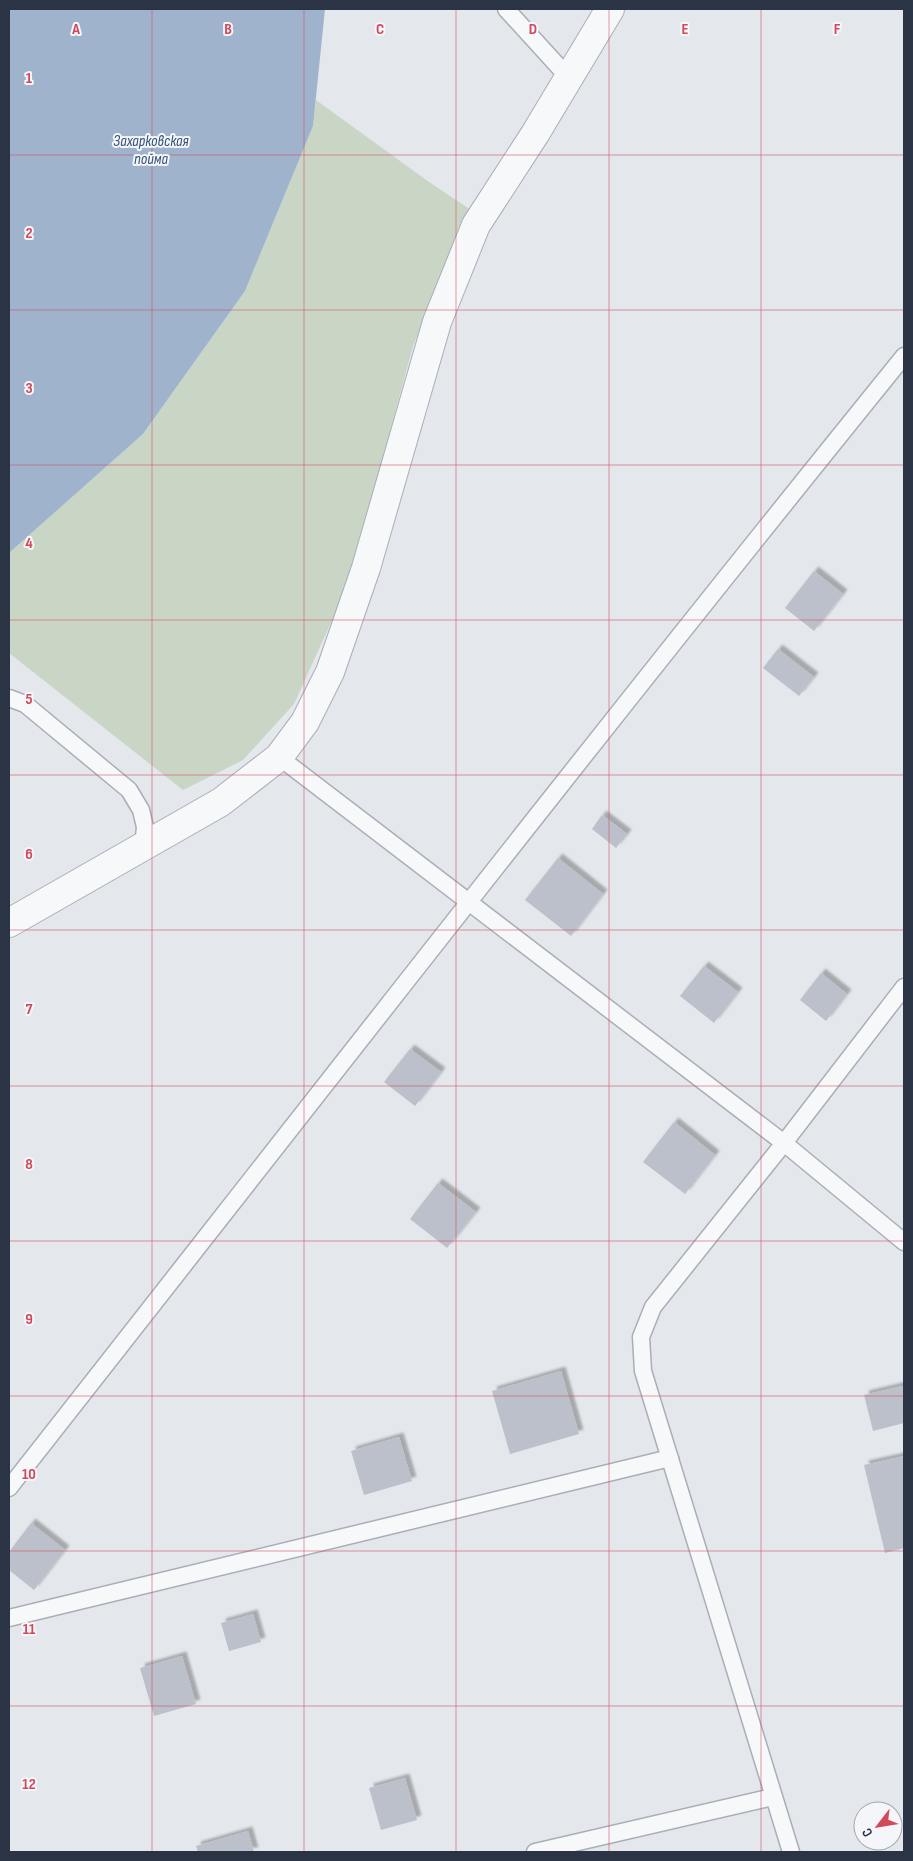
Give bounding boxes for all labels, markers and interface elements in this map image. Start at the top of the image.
text: A [71,20,80,39]
text: B [224,20,232,39]
text: C [376,20,384,39]
text: D [529,20,537,39]
text: E [682,20,689,39]
text: F [834,20,841,39]
text: 1 [26,69,33,88]
water label: Захарковская пойма [113,132,190,169]
text: 2 [25,224,33,243]
text: 3 [25,379,33,398]
text: 4 [25,534,33,553]
text: 5 [25,690,33,709]
text: 6 [25,845,33,864]
text: 7 [26,1000,33,1019]
text: 8 [25,1155,33,1174]
text: 9 [25,1310,33,1329]
text: 10 [22,1465,36,1484]
text: 11 [23,1620,36,1639]
text: 12 [22,1775,36,1794]
north arrow [853,1801,903,1851]
text: С [858,1825,876,1840]

